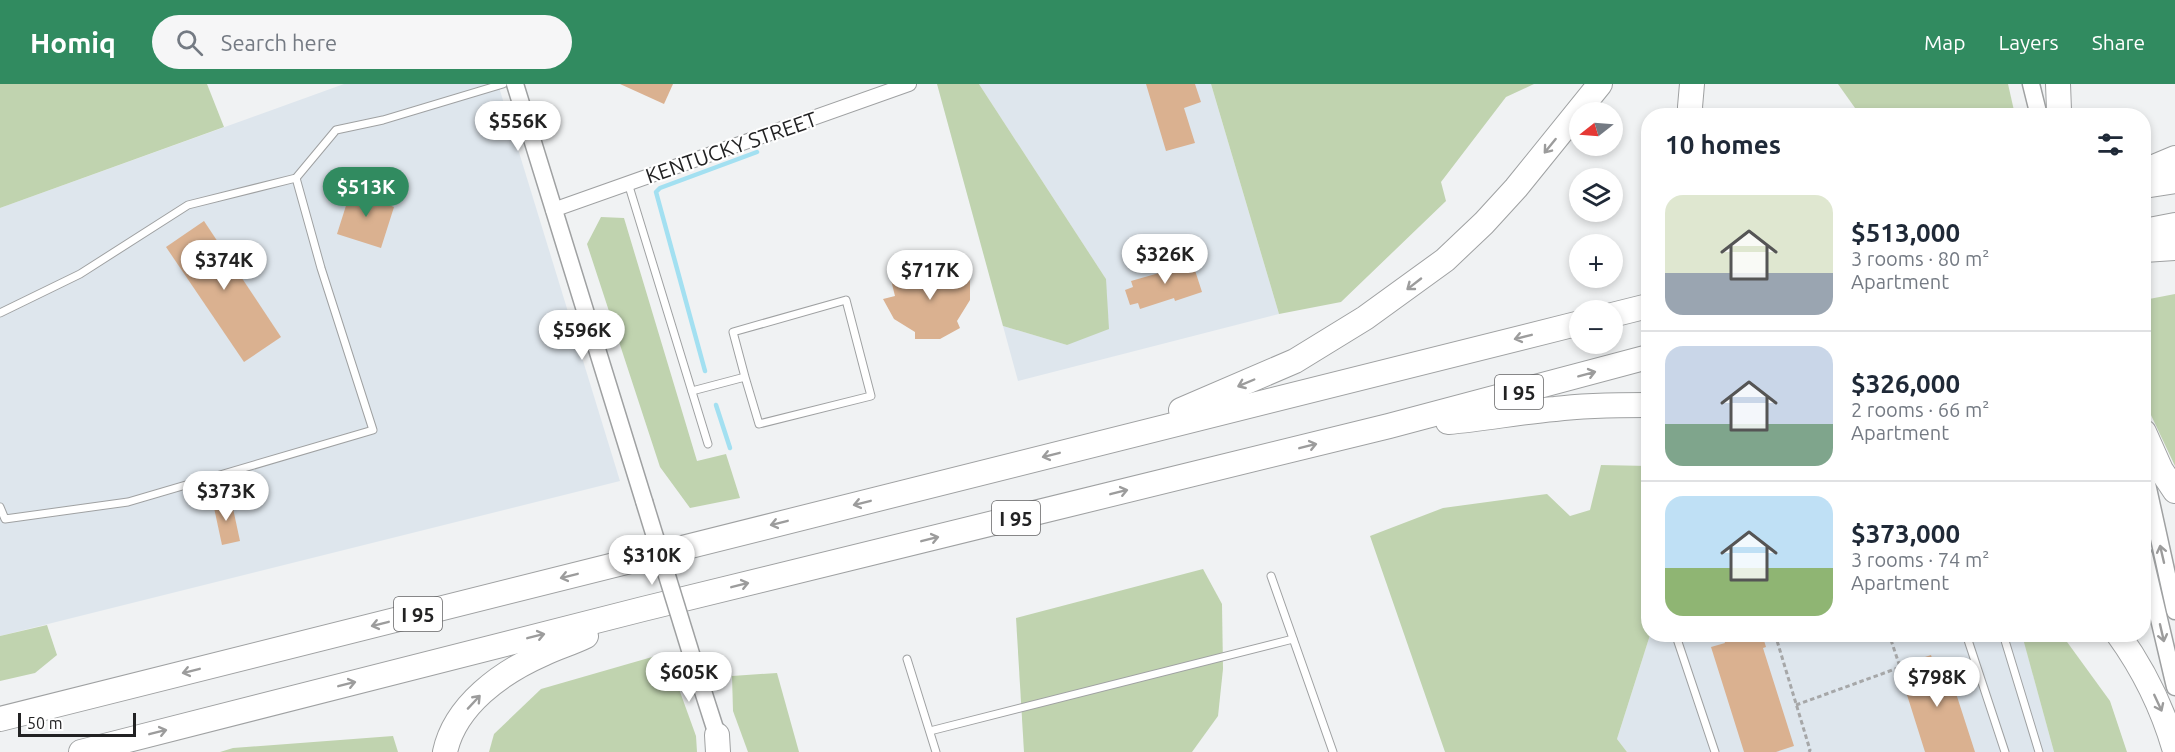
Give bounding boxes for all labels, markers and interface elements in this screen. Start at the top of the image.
search box [152,15,572,69]
icon: search [173,26,206,59]
text: Homiq [30,27,116,58]
text: Search here [221,30,337,55]
text: Map [1924,30,1965,54]
text: Layers [1998,30,2059,54]
text: Share [2092,30,2145,54]
pin: $556K [476,101,560,152]
north arrow [1569,102,1623,156]
map controls [1569,102,1623,354]
street label: KENTUCKY STREET [642,106,820,188]
text: $556K [489,109,547,132]
icon: filters [2094,128,2127,161]
text: 10 homes [1665,130,1781,159]
one-way arrow [1544,138,1557,154]
pin: $513K [324,167,408,218]
button: layers [1569,168,1623,222]
text: $513K [337,175,395,198]
text: $513,000 [1851,218,1960,247]
icon: home [1713,219,1785,291]
pin: $326K [1123,234,1207,285]
button: + [1569,234,1623,288]
pin: $374K [182,240,266,291]
text: $326K [1136,242,1194,265]
text: 3 rooms · 80 m² [1851,247,1989,270]
text: $374K [195,248,253,271]
pin: $717K [888,250,972,301]
text: $717K [901,258,959,281]
text: Apartment [1851,270,1949,293]
one-way arrow [1406,278,1422,291]
button: − [1569,300,1623,354]
pin: $596K [540,310,624,361]
text: $596K [553,318,611,341]
one-way arrow [1514,332,1533,344]
one-way arrow [1577,367,1596,379]
text: $326,000 [1851,369,1960,398]
icon: home [1713,370,1785,442]
road number: I 95 [1495,375,1543,409]
one-way arrow [1237,378,1256,389]
text: 2 rooms · 66 m² [1851,398,1989,421]
text: Apartment [1851,421,1949,444]
one-way arrow [1299,439,1318,451]
one-way arrow [1042,450,1061,462]
pin: $373K [184,471,268,522]
text: $373K [197,479,255,502]
one-way arrow [1109,486,1128,498]
one-way arrow [853,497,872,509]
road number: I 95 [992,501,1040,535]
one-way arrow [770,518,789,530]
text: $373,000 [1851,519,1960,548]
icon: home [1713,520,1785,592]
one-way arrow [920,532,939,544]
pin: $310K [610,535,694,586]
text: $310K [623,543,681,566]
one-way arrow [2156,545,2168,564]
text: 3 rooms · 74 m² [1851,548,1989,571]
one-way arrow [560,571,579,583]
text: Apartment [1851,571,1949,594]
one-way arrow [730,579,749,591]
road number: I 95 [394,597,442,631]
one-way arrow [371,618,390,630]
one-way arrow [2157,622,2168,642]
one-way arrow [526,630,545,641]
pin: $605K [647,652,731,703]
pin: $798K [1895,657,1979,708]
text: $605K [660,660,718,683]
text: $798K [1908,665,1966,688]
one-way arrow [182,666,201,677]
one-way arrow [338,678,357,690]
one-way arrow [2152,694,2164,712]
one-way arrow [467,695,481,710]
scale bar [18,710,136,738]
text: 50 m [27,714,63,732]
one-way arrow [149,726,168,738]

